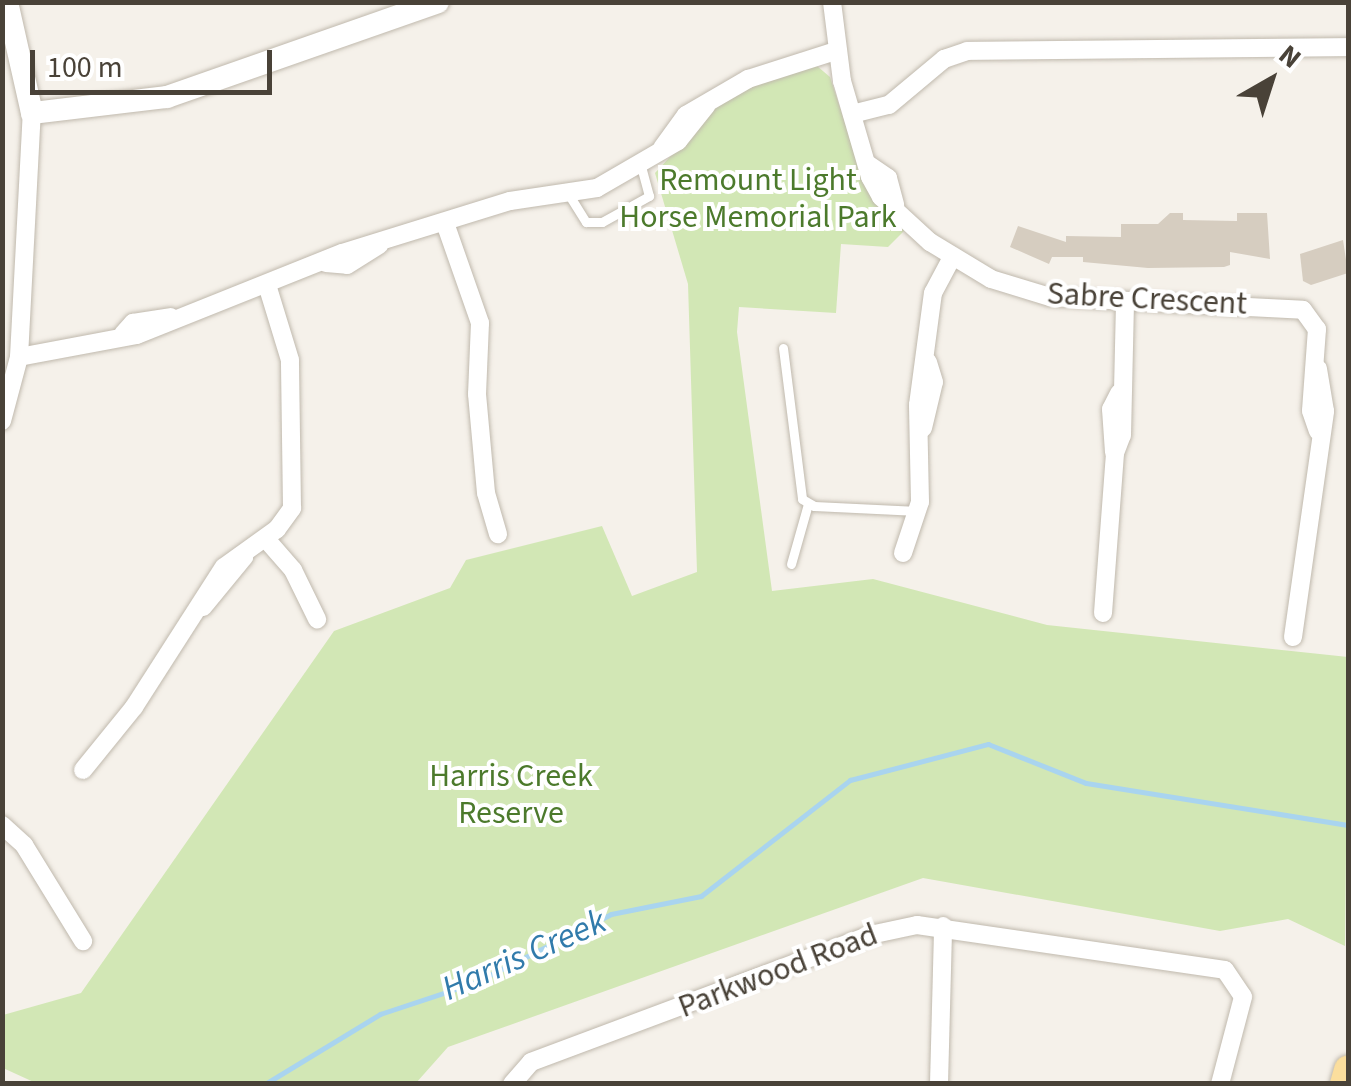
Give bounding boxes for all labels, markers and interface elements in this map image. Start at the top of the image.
scale bar [35,30,278,92]
north arrow [1221,30,1321,130]
text: N [1270,35,1310,78]
text: 100 m [47,46,123,89]
park label: Remount Light Horse Memorial Park [619,162,897,237]
street label: Sabre Crescent [1046,275,1248,323]
park label: Harris Creek Reserve [429,758,593,833]
water label: Harris Creek [436,900,612,1010]
street label: Parkwood Road [673,915,883,1027]

